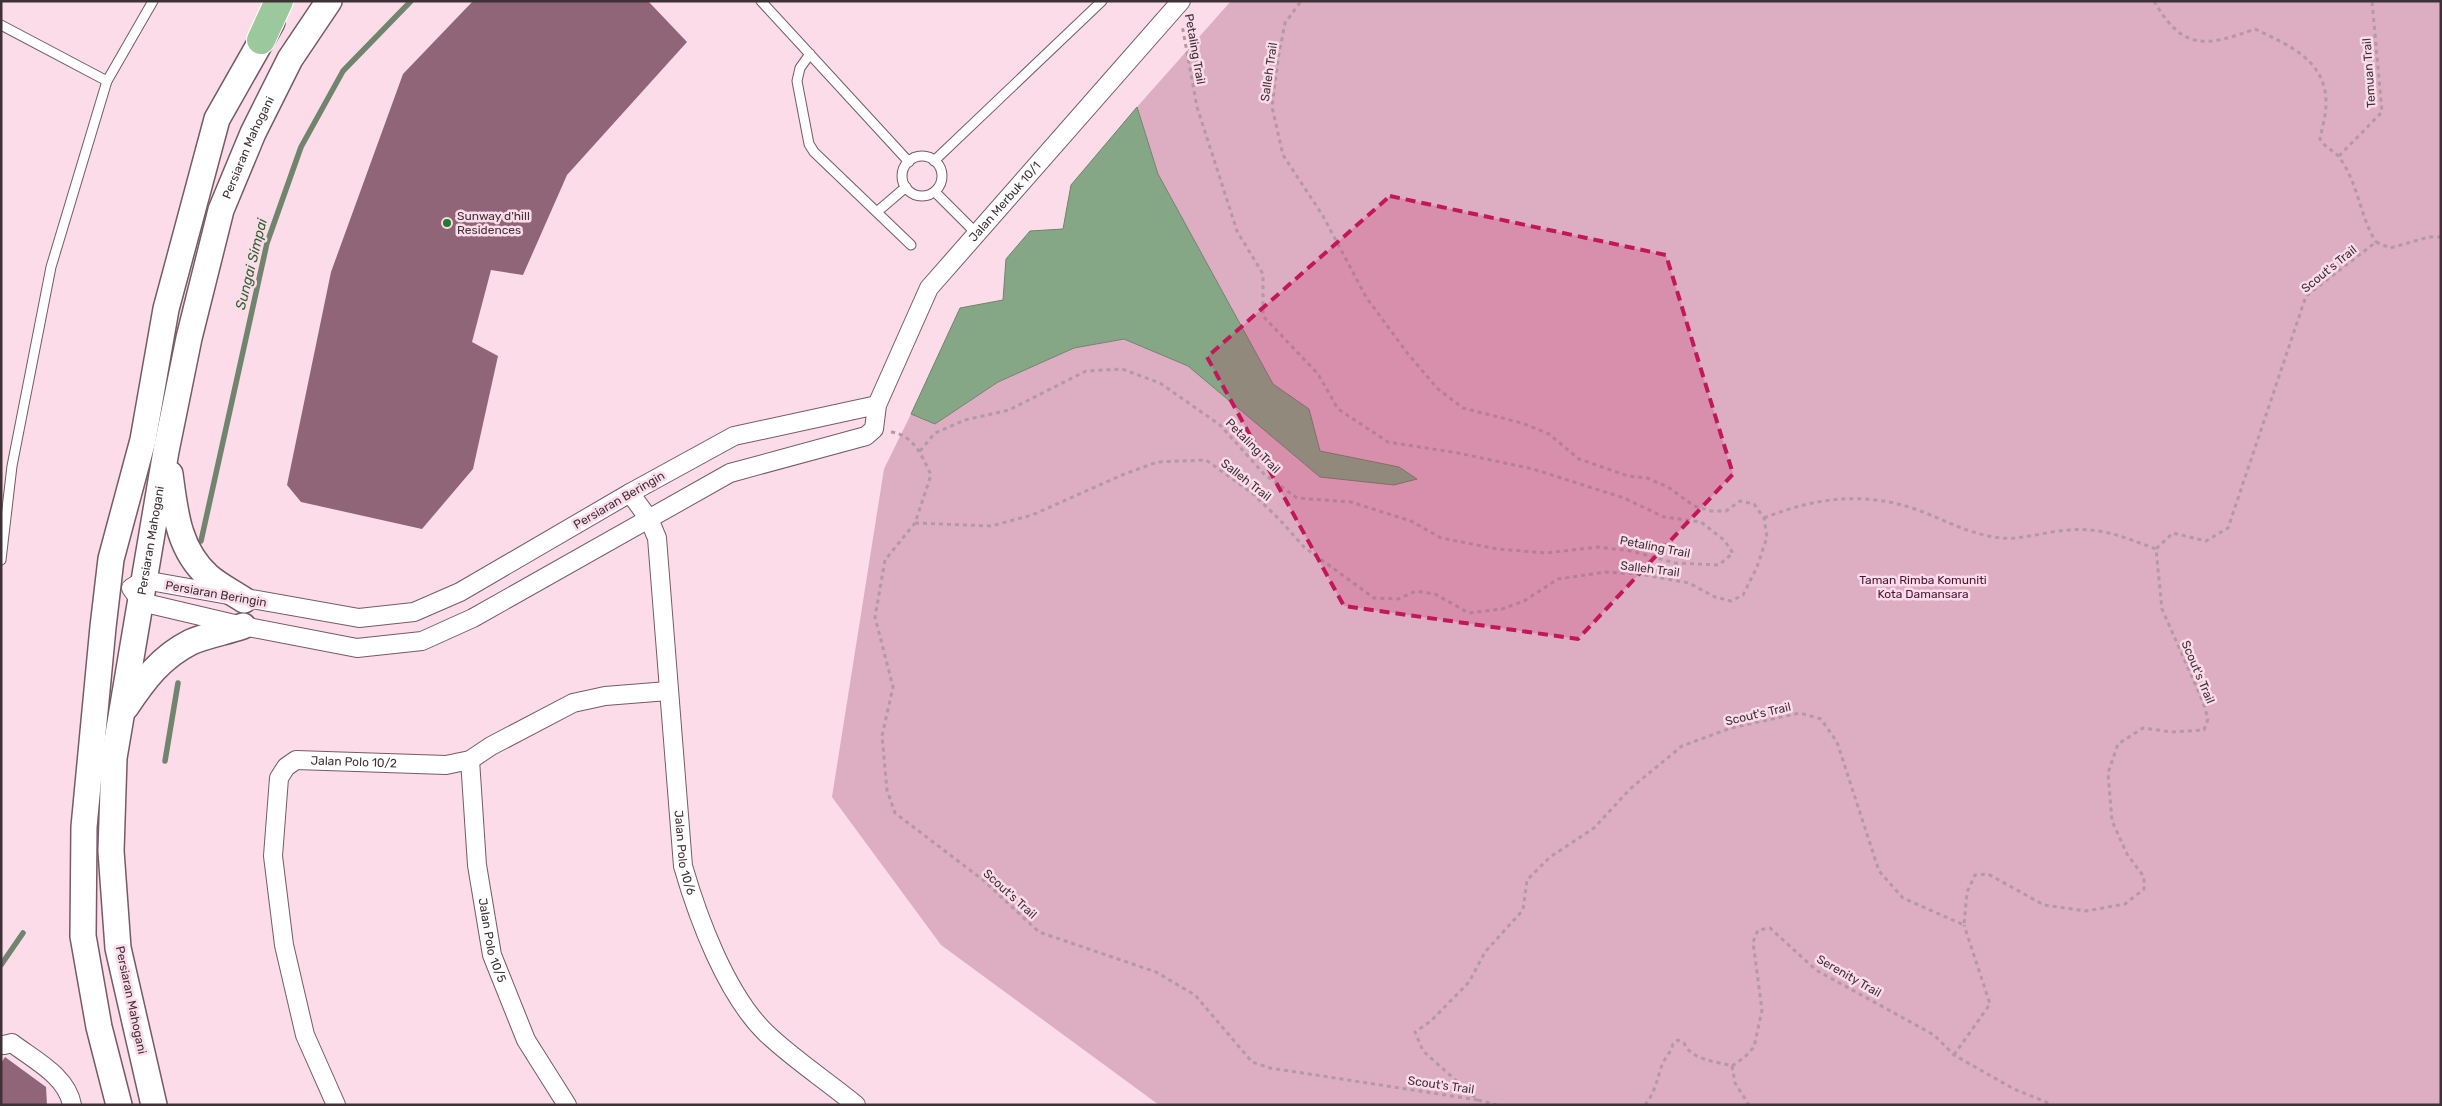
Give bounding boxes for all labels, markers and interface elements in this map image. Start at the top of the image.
street label: Petaling Trail [1182,13,1208,85]
street label: Temuan Trail [2360,38,2378,108]
street label: Salleh Trail [1258,42,1280,102]
street label: Persiaran Mahogani [219,94,277,201]
street label: Jalan Merbuk 10/1 [966,159,1044,244]
place label: Sunway d'hill Residences [457,209,530,237]
water label: Sungai Simpai [232,216,271,312]
marker: Sunway d'hill Residences [441,217,453,229]
street label: Scout's Trail [2299,242,2359,295]
street label: Petaling Trail [1223,416,1283,476]
street label: Salleh Trail [1218,456,1274,504]
street label: Persiaran Beringin [571,468,667,532]
street label: Persiaran Mahogani [135,485,167,596]
street label: Petaling Trail [1619,533,1691,561]
street label: Salleh Trail [1620,558,1680,580]
park label: Taman Rimba Komuniti Kota Damansara [1859,573,1987,601]
street label: Persiaran Beringin [164,578,268,610]
street label: Scout's Trail [2178,638,2218,706]
street label: Scout's Trail [1724,700,1792,728]
street label: Jalan Polo 10/2 [310,753,397,770]
street label: Jalan Polo 10/6 [672,810,699,897]
street label: Scout's Trail [980,866,1040,922]
street label: Jalan Polo 10/5 [476,897,509,984]
street label: Persiaran Mahogani [113,945,149,1055]
street label: Serenity Trail [1814,952,1884,1000]
street label: Scout's Trail [1407,1073,1475,1097]

